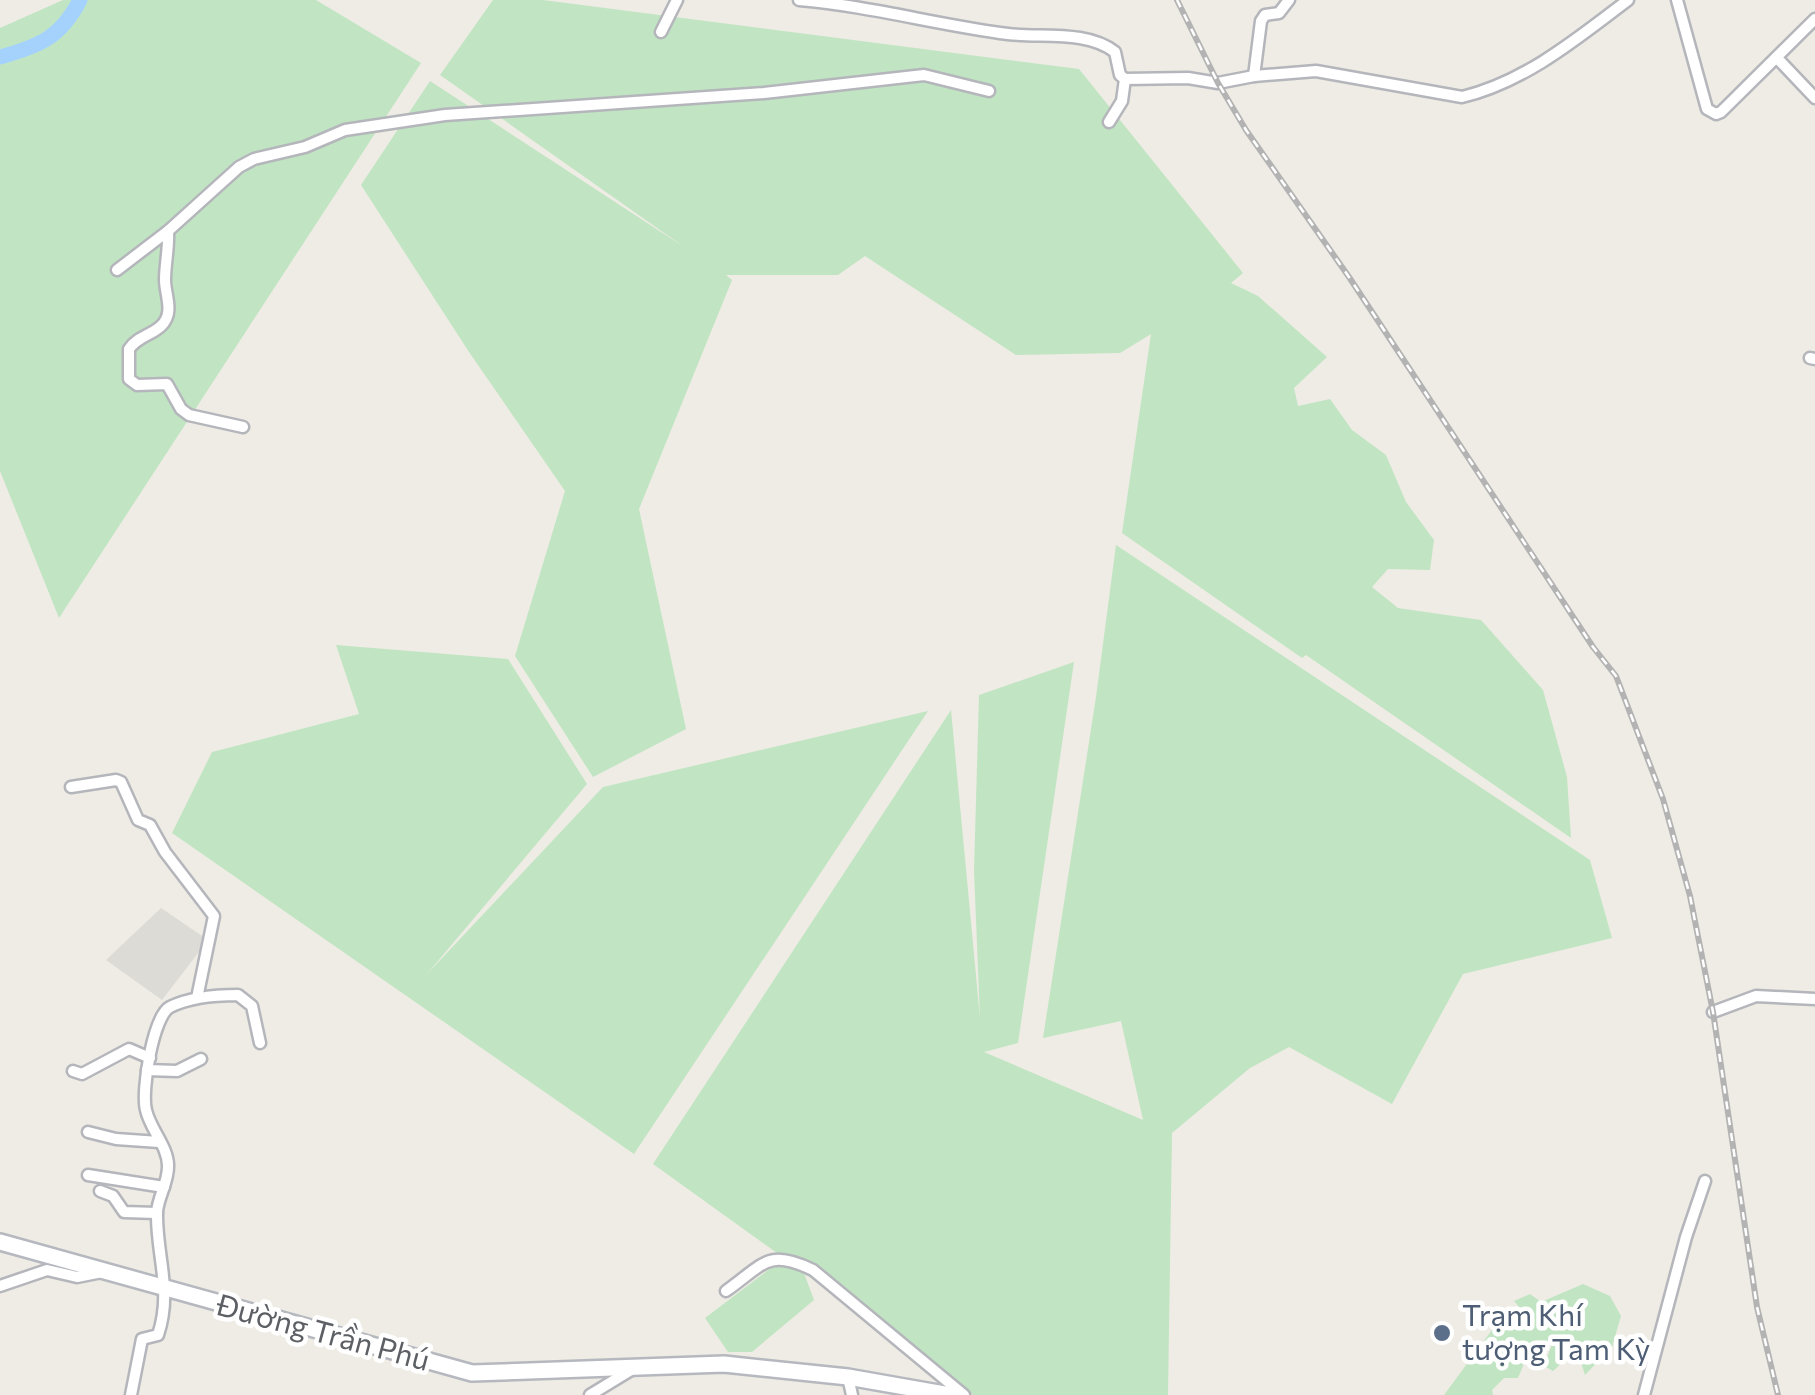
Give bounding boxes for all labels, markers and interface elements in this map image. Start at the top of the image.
street label: Đường Trần Phú [212,1284,434,1377]
place label: Trạm Khí tượng Tam Kỳ [1462,1295,1650,1366]
marker: Trạm Khí tượng Tam Kỳ [1431,1322,1453,1344]

